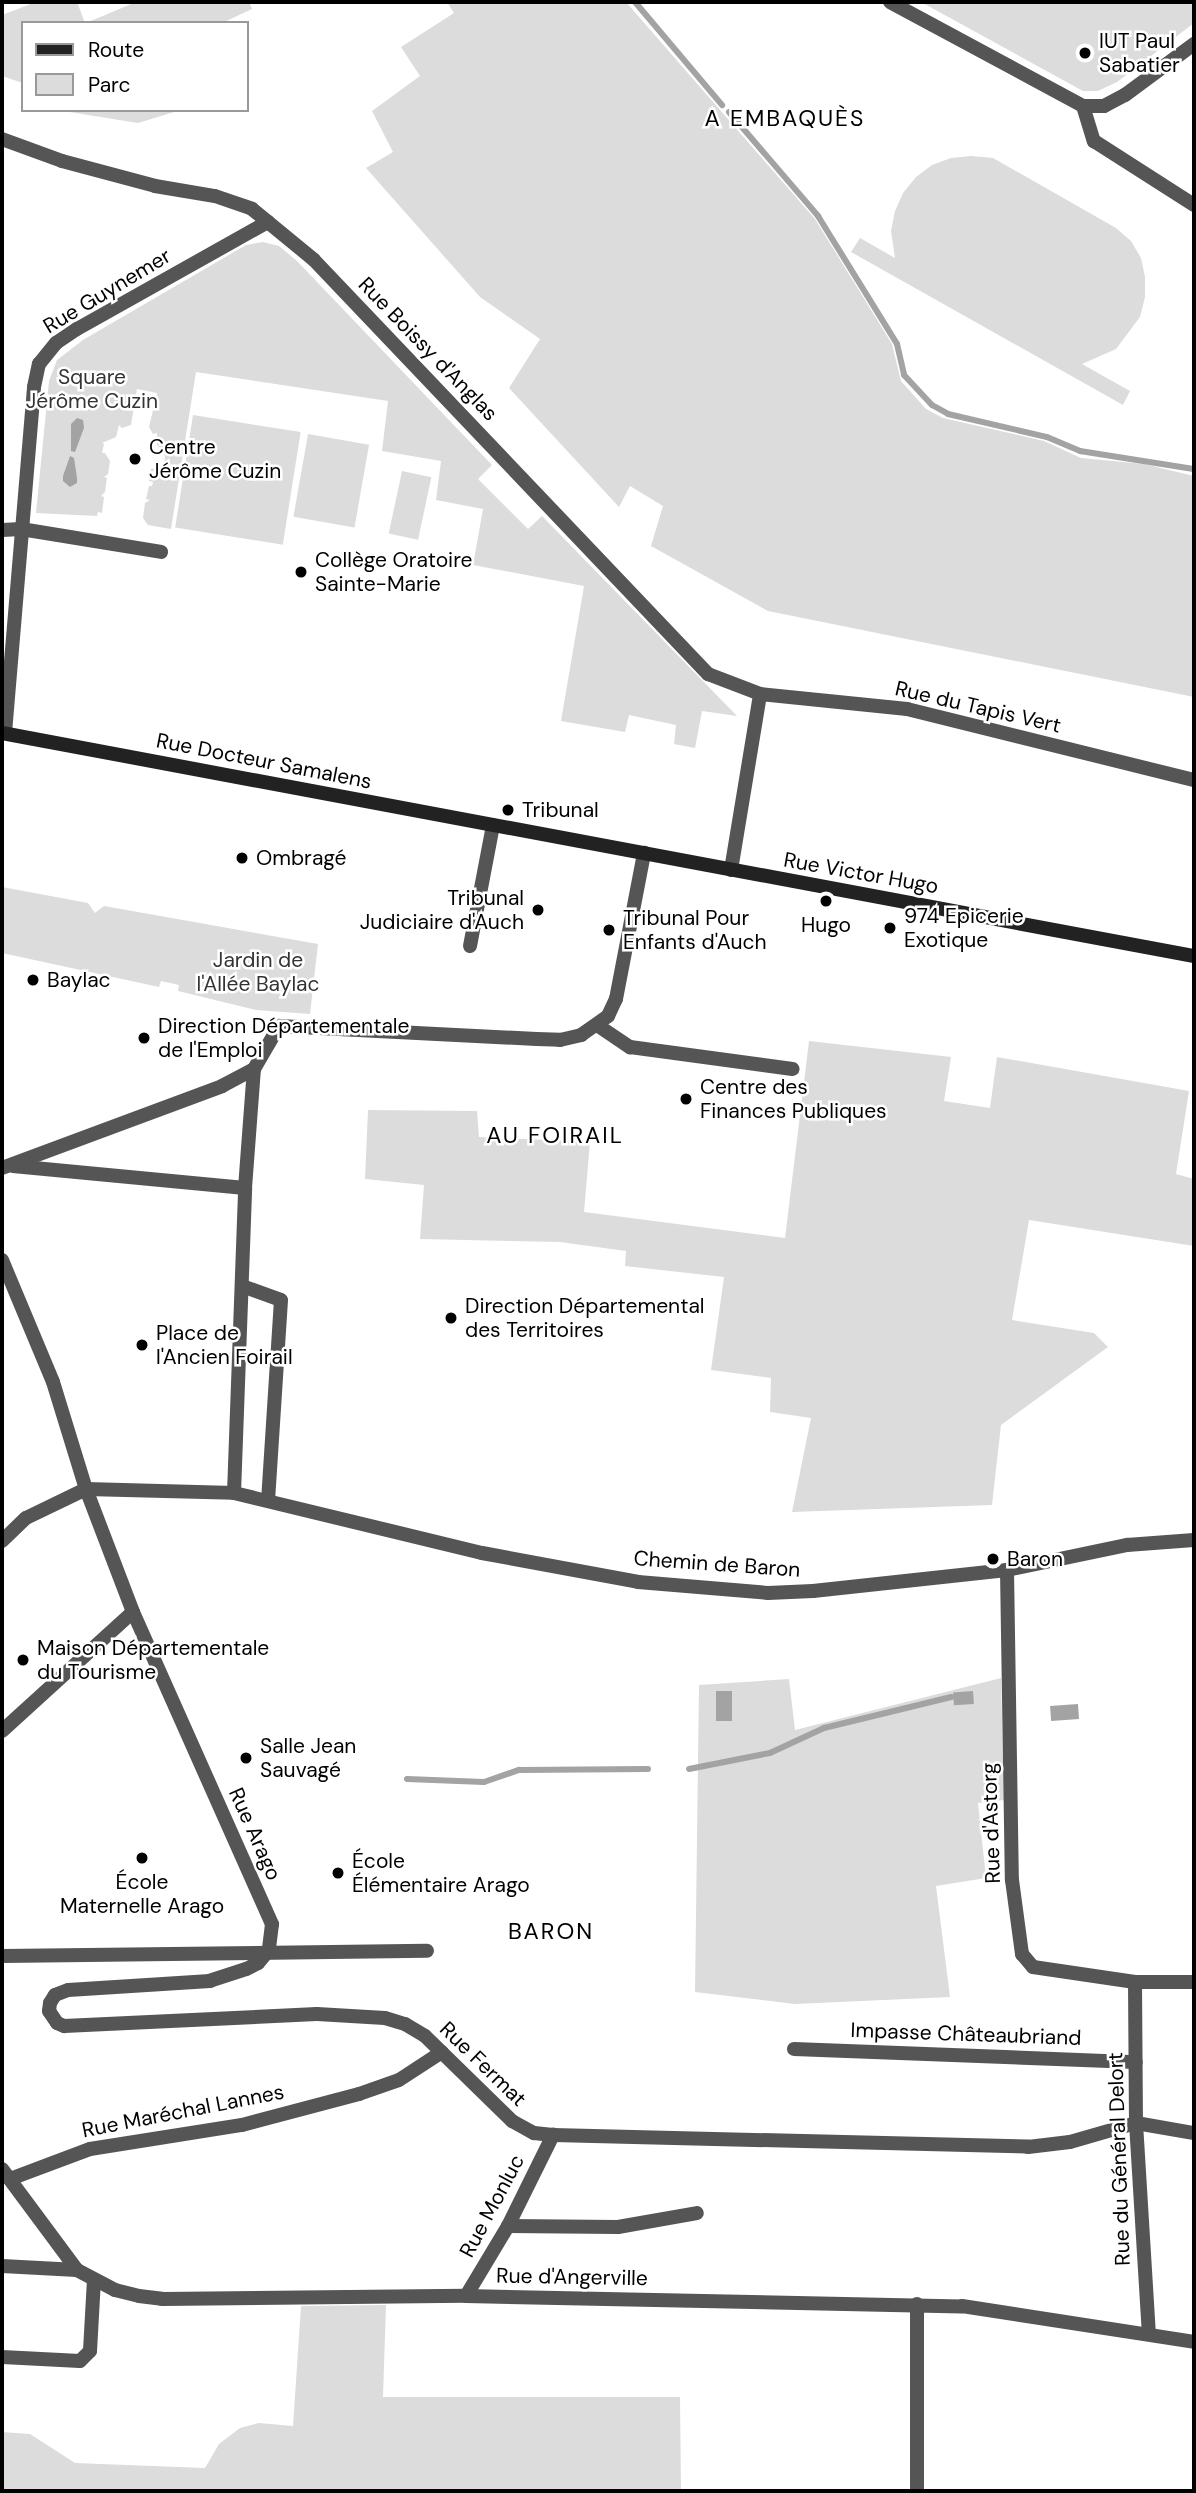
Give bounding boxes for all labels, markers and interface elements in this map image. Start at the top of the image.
legend [21,21,248,112]
place label: IUT Paul Sabatier [1099,28,1180,78]
text: Route [88,36,144,64]
marker: IUT Paul Sabatier [1077,45,1093,61]
text: Parc [88,71,131,99]
district label: A EMBAQUÈS [706,104,864,132]
street label: Rue Guynemer [39,243,175,339]
street label: Rue Boissy d'Anglas [353,272,503,426]
park label: Square Jérôme Cuzin [26,364,158,414]
place label: Centre Jérôme Cuzin [149,434,281,484]
marker: Centre Jérôme Cuzin [127,451,143,467]
place label: Collège Oratoire Sainte-Marie [315,547,472,597]
marker: Collège Oratoire Sainte-Marie [293,564,309,580]
street label: Rue du Tapis Vert [893,676,1063,738]
street label: Rue Docteur Samalens [154,728,374,794]
place label: Tribunal [522,797,599,823]
marker: Tribunal [500,802,516,818]
place label: Ombragé [256,845,347,871]
street label: Rue Victor Hugo [782,847,940,899]
marker: Ombragé [234,850,250,866]
place label: Tribunal Judiciaire d'Auch [360,885,524,935]
marker: Hugo [818,893,834,909]
marker: Tribunal Judiciaire d'Auch [530,902,546,918]
place label: 974 Epicerie Exotique [904,903,1024,953]
place label: Tribunal Pour Enfants d'Auch [623,905,767,955]
place label: Hugo [801,912,851,938]
marker: 974 Epicerie Exotique [882,920,898,936]
marker: Tribunal Pour Enfants d'Auch [601,922,617,938]
park label: Jardin de l'Allée Baylac [196,947,320,997]
place label: Baylac [47,967,111,993]
marker: Baylac [25,972,41,988]
place label: Direction Départementale de l'Emploi [158,1013,409,1063]
marker: Direction Départementale de l'Emploi [136,1030,152,1046]
place label: Centre des Finances Publiques [700,1074,887,1124]
marker: Centre des Finances Publiques [678,1091,694,1107]
district label: AU FOIRAIL [487,1121,623,1149]
place label: Direction Départemental des Territoires [465,1293,704,1343]
marker: Direction Départemental des Territoires [443,1310,459,1326]
place label: Place de l'Ancien Foirail [156,1320,293,1370]
marker: Place de l'Ancien Foirail [134,1337,150,1353]
street label: Chemin de Baron [633,1546,801,1582]
place label: Baron [1007,1546,1063,1572]
marker: Baron [985,1551,1001,1567]
place label: Maison Départementale du Tourisme [37,1635,269,1685]
marker: Maison Départementale du Tourisme [15,1652,31,1668]
place label: Salle Jean Sauvagé [260,1733,356,1783]
marker: Salle Jean Sauvagé [238,1750,254,1766]
street label: Rue d'Astorg [976,1762,1006,1884]
street label: Rue Arago [223,1784,287,1884]
place label: École Élémentaire Arago [352,1848,530,1898]
marker: École Maternelle Arago [134,1850,150,1866]
marker: École Élémentaire Arago [330,1865,346,1881]
place label: École Maternelle Arago [60,1869,224,1919]
district label: BARON [509,1917,593,1945]
street label: Rue Fermat [434,2017,532,2111]
street label: Impasse Châteaubriand [850,2017,1082,2051]
street label: Rue du Général Delort [1103,2052,1135,2266]
street label: Rue Maréchal Lannes [80,2079,286,2143]
street label: Rue Monluc [454,2150,530,2262]
street label: Rue d'Angerville [496,2263,648,2291]

